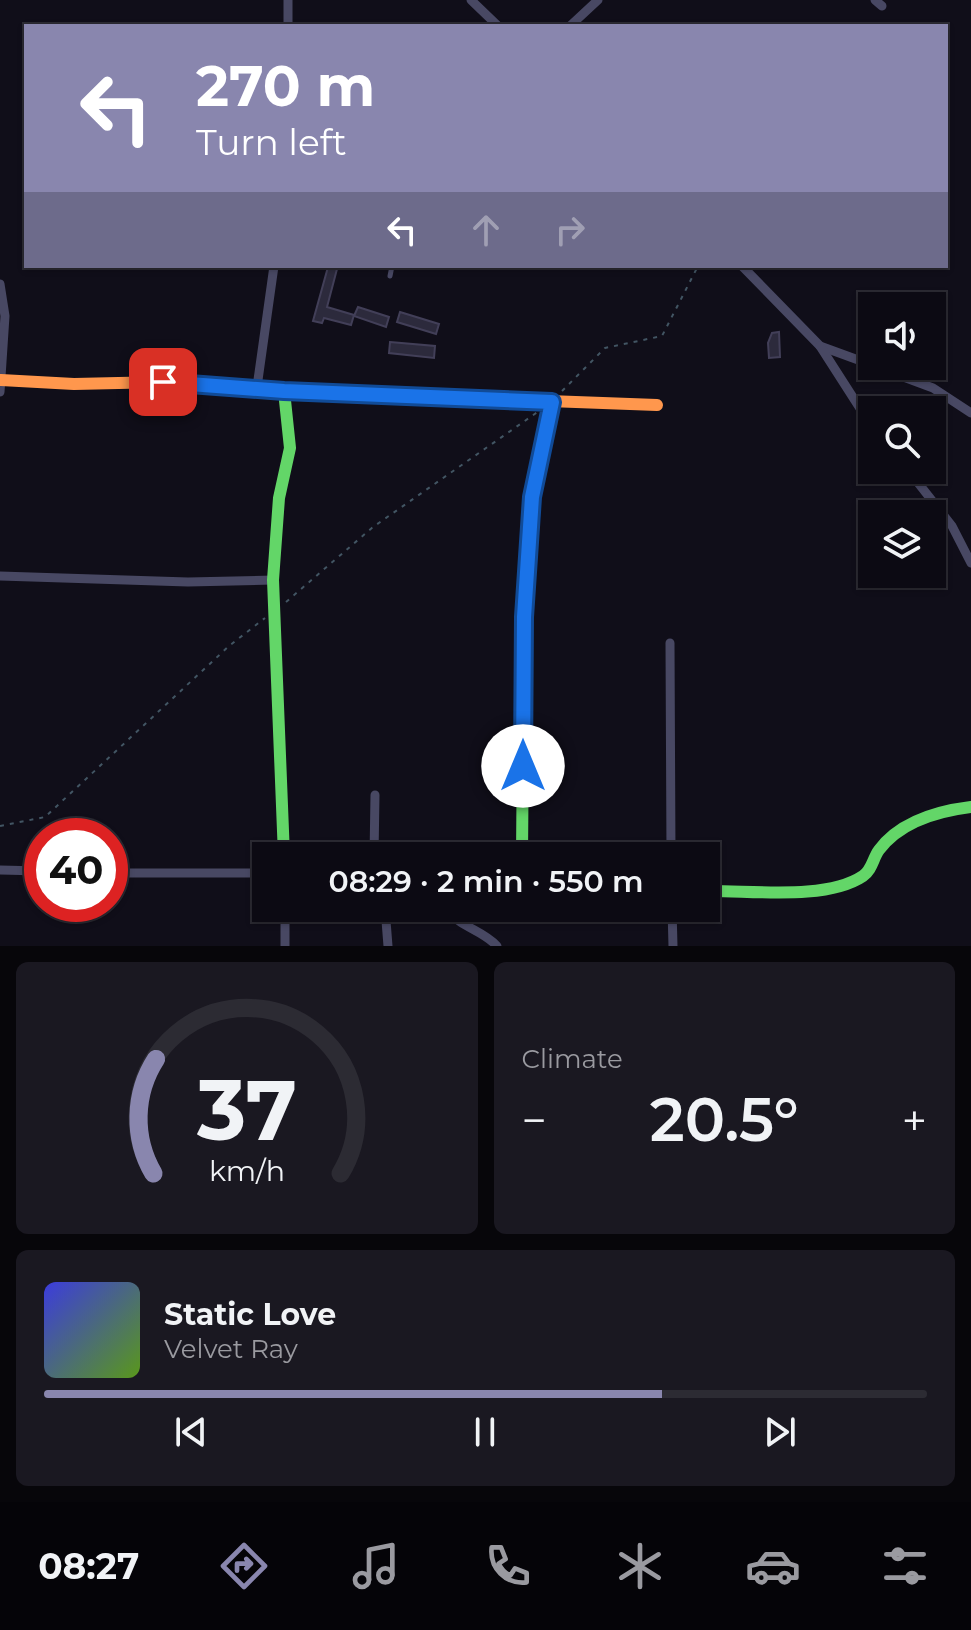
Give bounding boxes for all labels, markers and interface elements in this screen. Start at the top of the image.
text: 270 m [196,52,375,120]
icon: left [64,56,168,160]
text: Turn left [196,120,347,164]
icon: left [380,208,424,252]
icon: ahead [464,208,508,252]
icon: right [548,208,592,252]
map controls [858,292,946,588]
button: sound [858,292,946,380]
pin [129,348,197,416]
icon: arrive [141,360,185,404]
button: search [858,396,946,484]
button: layers [858,500,946,588]
position arrow [481,724,565,808]
speed limit sign: 40 [24,818,128,922]
text: 08:29 · 2 min · 550 m [329,863,644,900]
text: Climate [522,1043,623,1075]
text: 37 [196,1059,297,1161]
text: 20.5° [650,1083,799,1156]
text: − [522,1093,547,1147]
text: + [902,1093,927,1147]
text: km/h [209,1153,285,1188]
text: Static Love [164,1296,336,1333]
text: Velvet Ray [164,1333,298,1365]
icon: previous [169,1410,213,1454]
icon: pause [463,1410,507,1454]
icon: next [758,1410,802,1454]
icon: directions [216,1538,272,1594]
icon: music [348,1538,404,1594]
icon: phone [480,1538,536,1594]
icon: climate [612,1538,668,1594]
icon: car [745,1538,801,1594]
icon: filters [877,1538,933,1594]
text: 08:27 [38,1544,139,1588]

